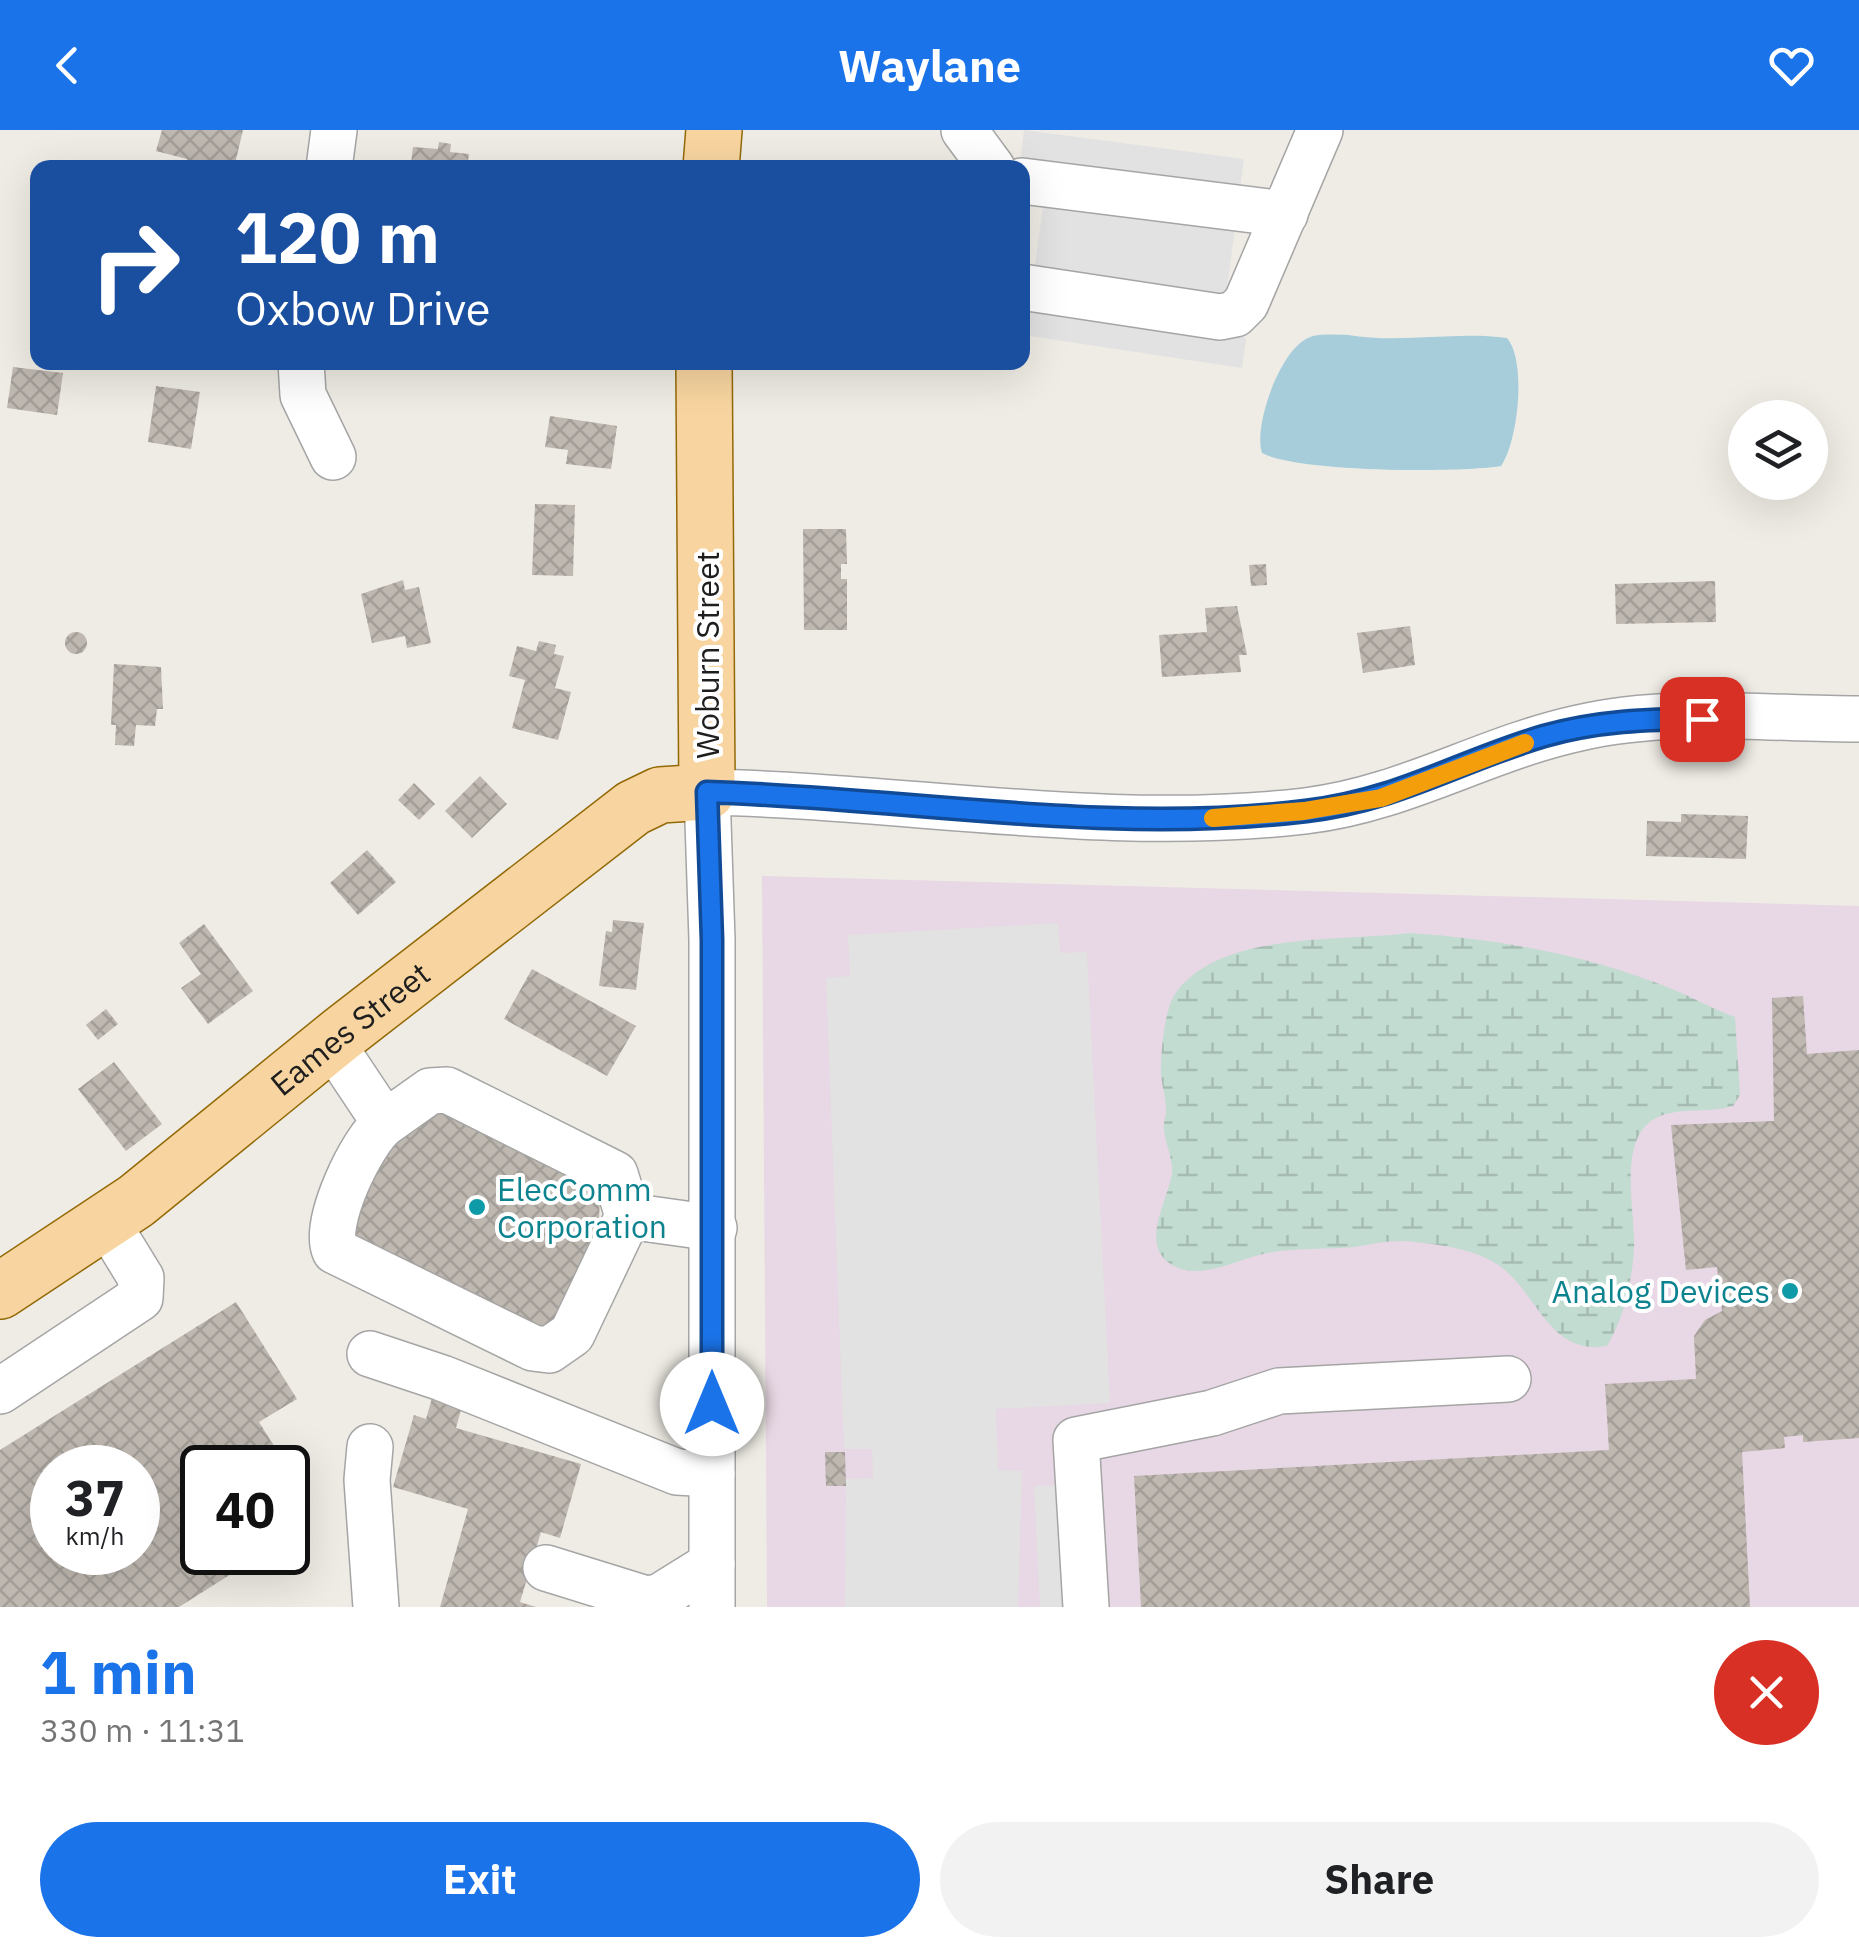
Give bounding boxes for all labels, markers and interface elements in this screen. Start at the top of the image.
text: Waylane [838,36,1021,94]
icon: back [40,38,95,93]
icon: heart [1764,38,1819,93]
text: 120 m [235,191,440,282]
icon: right [70,200,200,330]
text: Oxbow Drive [235,279,490,337]
map controls [1728,400,1828,500]
button: layers [1728,400,1828,500]
street label: Woburn Street [686,551,728,759]
pin [1660,677,1745,762]
icon: arrive [1675,692,1730,747]
street label: Eames Street [261,952,438,1104]
place label: ElecComm Corporation [497,1168,667,1247]
marker: ElecComm Corporation [466,1196,488,1218]
place label: Analog Devices [1552,1270,1770,1312]
marker: Analog Devices [1779,1280,1801,1302]
position arrow [660,1352,764,1456]
speed limit sign: 40 [180,1445,310,1575]
text: 37 [65,1465,125,1530]
text: km/h [66,1519,124,1552]
text: 1 min [40,1632,197,1711]
button: close [1714,1640,1819,1745]
text: 330 m · 11:31 [40,1709,245,1751]
button: Exit [40,1822,920,1937]
button: Share [940,1822,1819,1937]

